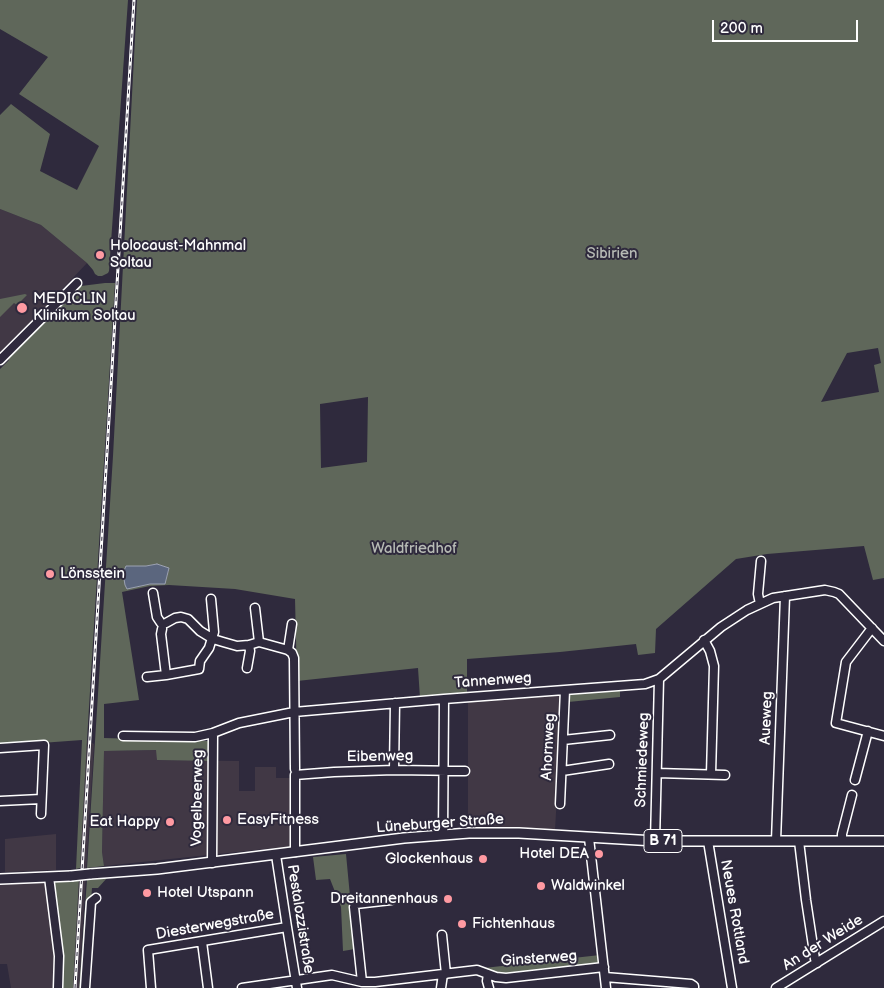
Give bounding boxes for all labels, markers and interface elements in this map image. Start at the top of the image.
scale bar [714,10,860,42]
text: 200 m [720,19,763,38]
place label: Holocaust-Mahnmal Soltau [110,237,246,272]
park label: Sibirien [587,245,637,263]
marker: Holocaust-Mahnmal Soltau [94,249,106,261]
place label: MEDICLIN Klinikum Soltau [33,290,136,325]
marker: MEDICLIN Klinikum Soltau [15,301,29,315]
park label: Waldfriedhof [371,540,457,558]
place label: Lönsstein [60,565,125,583]
marker: Lönsstein [44,568,56,580]
street label: Tannenweg [454,669,532,693]
street label: Aueweg [757,691,777,745]
street label: Schmiedeweg [632,712,654,808]
street label: Ahornweg [538,713,560,781]
street label: Eibenweg [347,747,413,767]
street label: Vogelbeerweg [188,749,208,847]
place label: EasyFitness [237,811,319,829]
street label: Lüneburger Straße [376,811,504,837]
place label: Eat Happy [90,813,160,831]
marker: EasyFitness [221,814,233,826]
marker: Eat Happy [164,816,176,828]
road number: B 71 [644,829,682,852]
place label: Hotel DEA [519,845,589,863]
marker: Hotel DEA [593,848,605,860]
place label: Glockenhaus [385,850,473,868]
marker: Glockenhaus [477,853,489,865]
street label: Neues Rottland [716,858,752,966]
street label: Pestalozzistraße [282,863,318,975]
place label: Waldwinkel [551,877,625,895]
marker: Waldwinkel [535,880,547,892]
place label: Hotel Utspann [157,884,254,902]
marker: Hotel Utspann [141,887,153,899]
place label: Dreitannenhaus [330,890,438,908]
marker: Dreitannenhaus [442,893,454,905]
street label: Diesterwegstraße [155,906,275,944]
street label: An der Weide [779,911,867,975]
place label: Fichtenhaus [472,915,555,933]
marker: Fichtenhaus [456,918,468,930]
street label: Ginsterweg [500,947,578,971]

